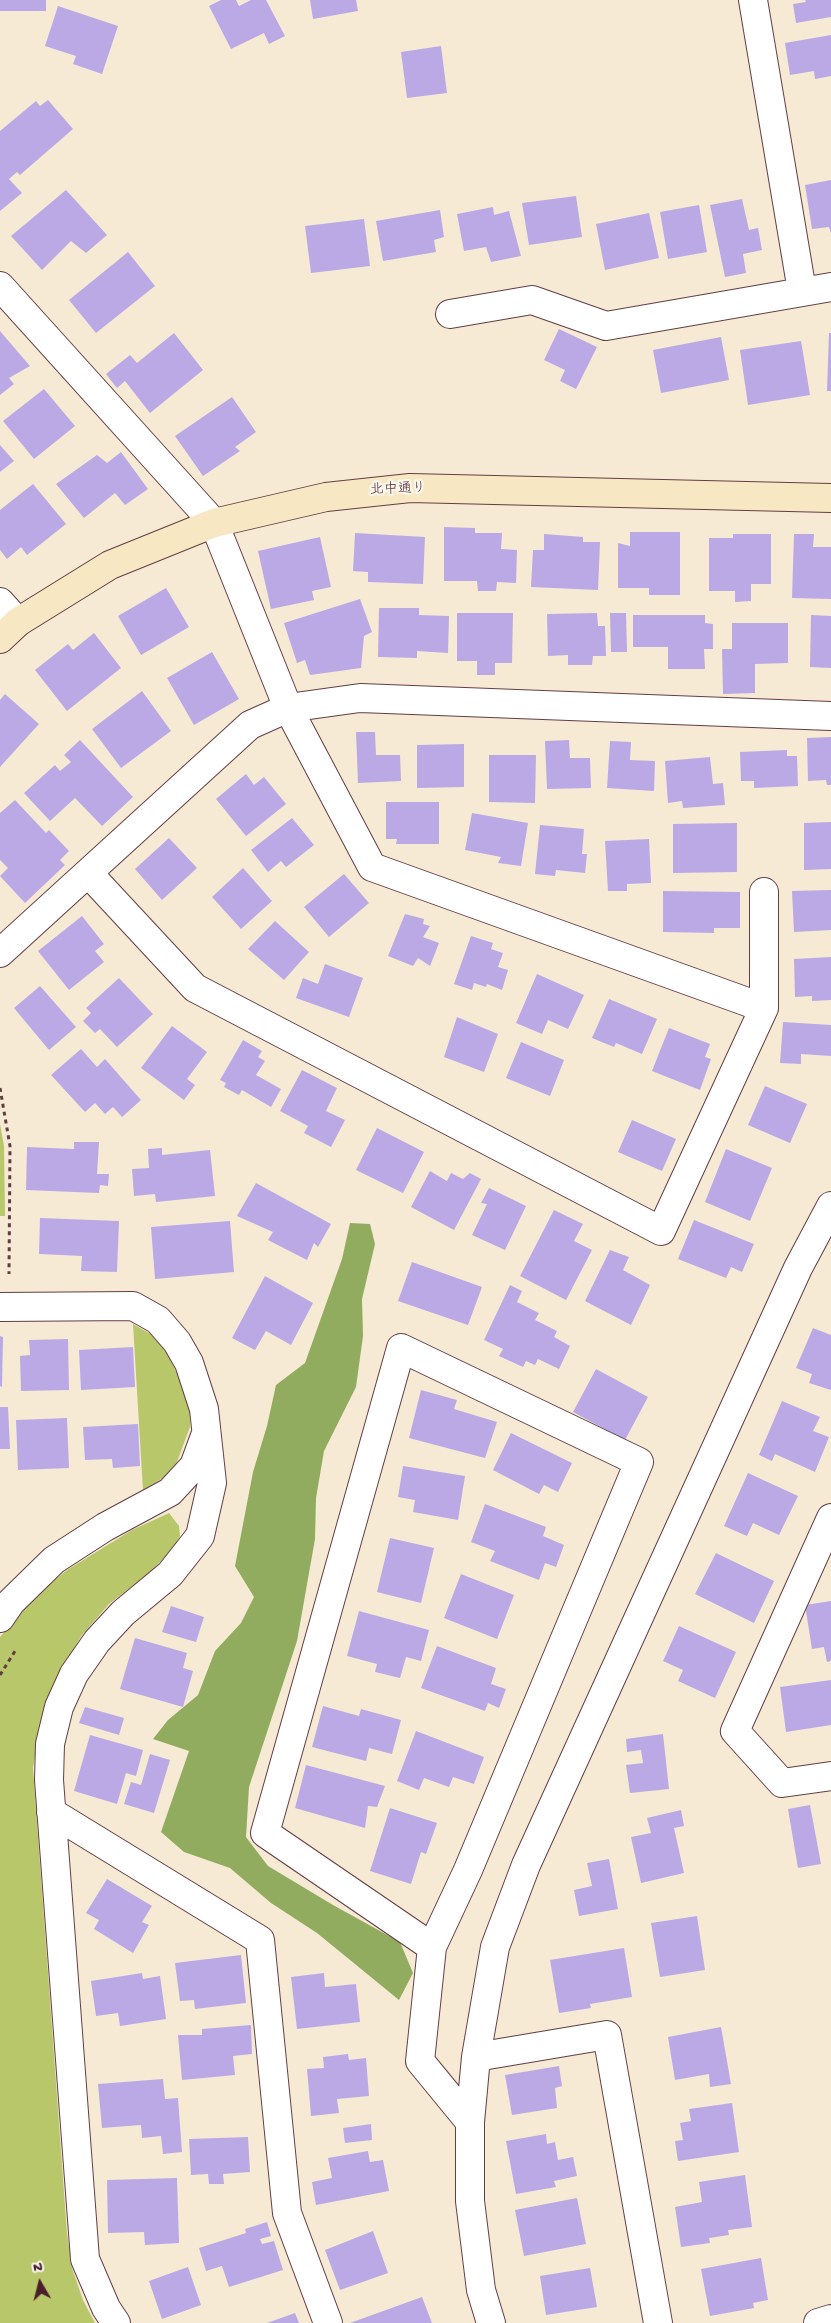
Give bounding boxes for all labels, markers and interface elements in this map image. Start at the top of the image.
street label: 北中通り [370,481,426,499]
north arrow [15,2258,65,2308]
text: N [32,2259,44,2277]

